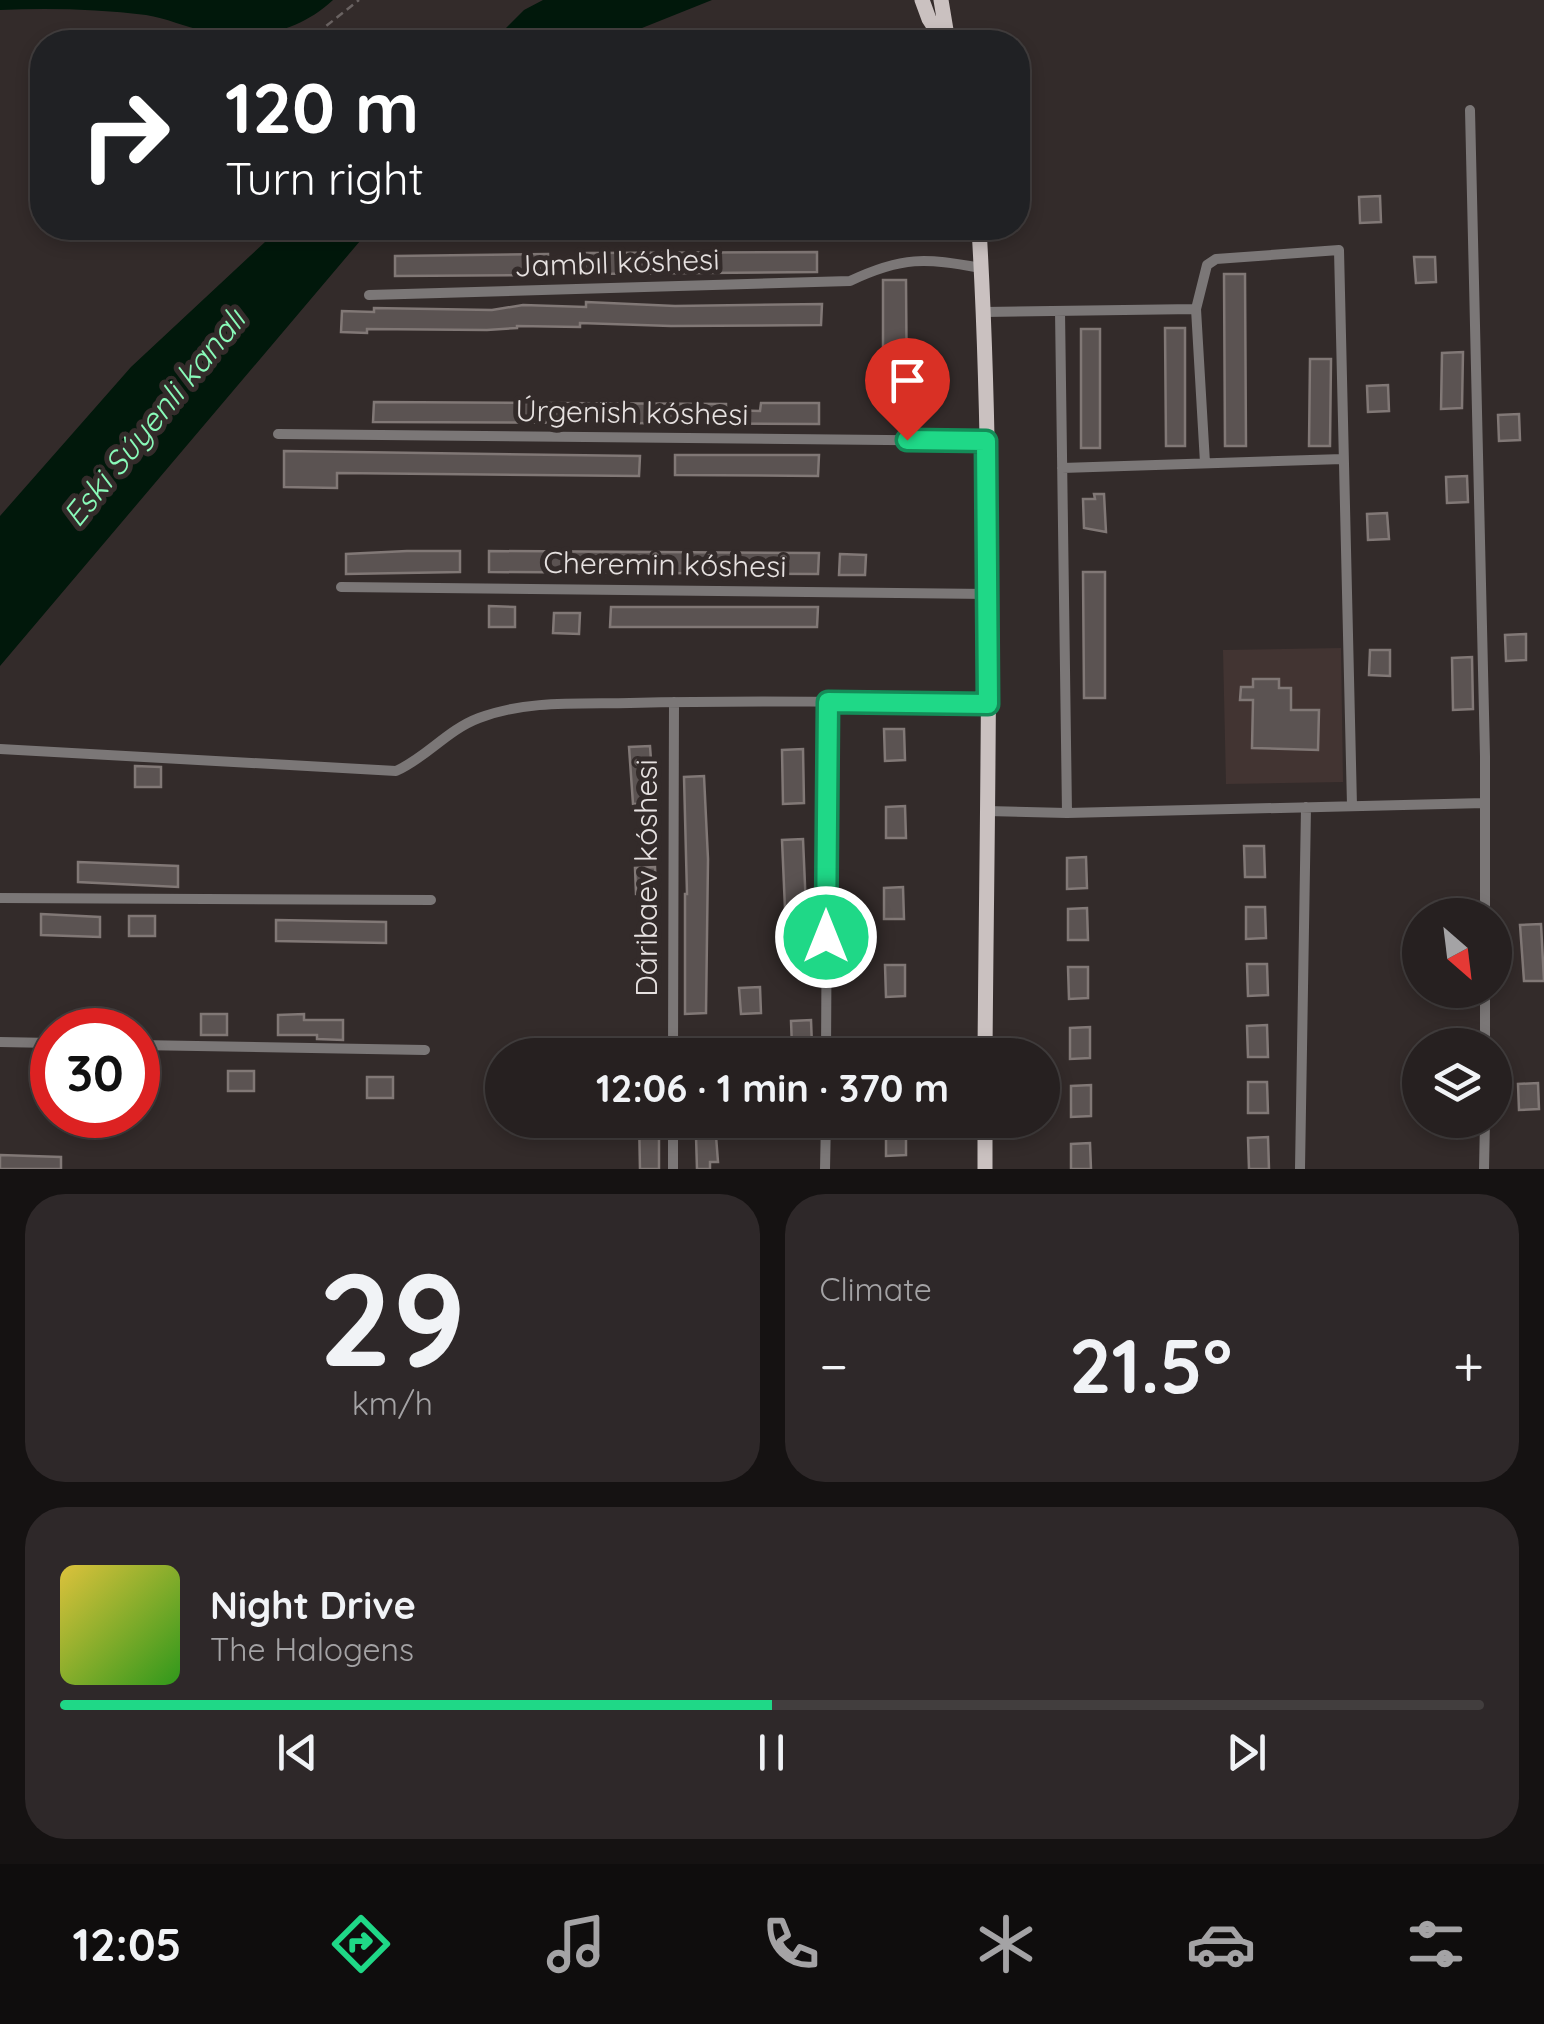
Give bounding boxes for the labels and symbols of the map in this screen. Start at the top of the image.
street label: Jambıl kóshesi [514,239,720,285]
water label: Eski Súyenli kanalı [53,299,254,534]
pin [865,338,950,441]
street label: Úrgenish kóshesi [515,391,749,433]
street label: Cheremin kóshesi [543,543,787,585]
street label: Dáribaev kóshesi [627,759,665,997]
position arrow [774,885,878,989]
north arrow [1402,898,1512,1008]
speed limit sign: 30 [30,1008,160,1138]

